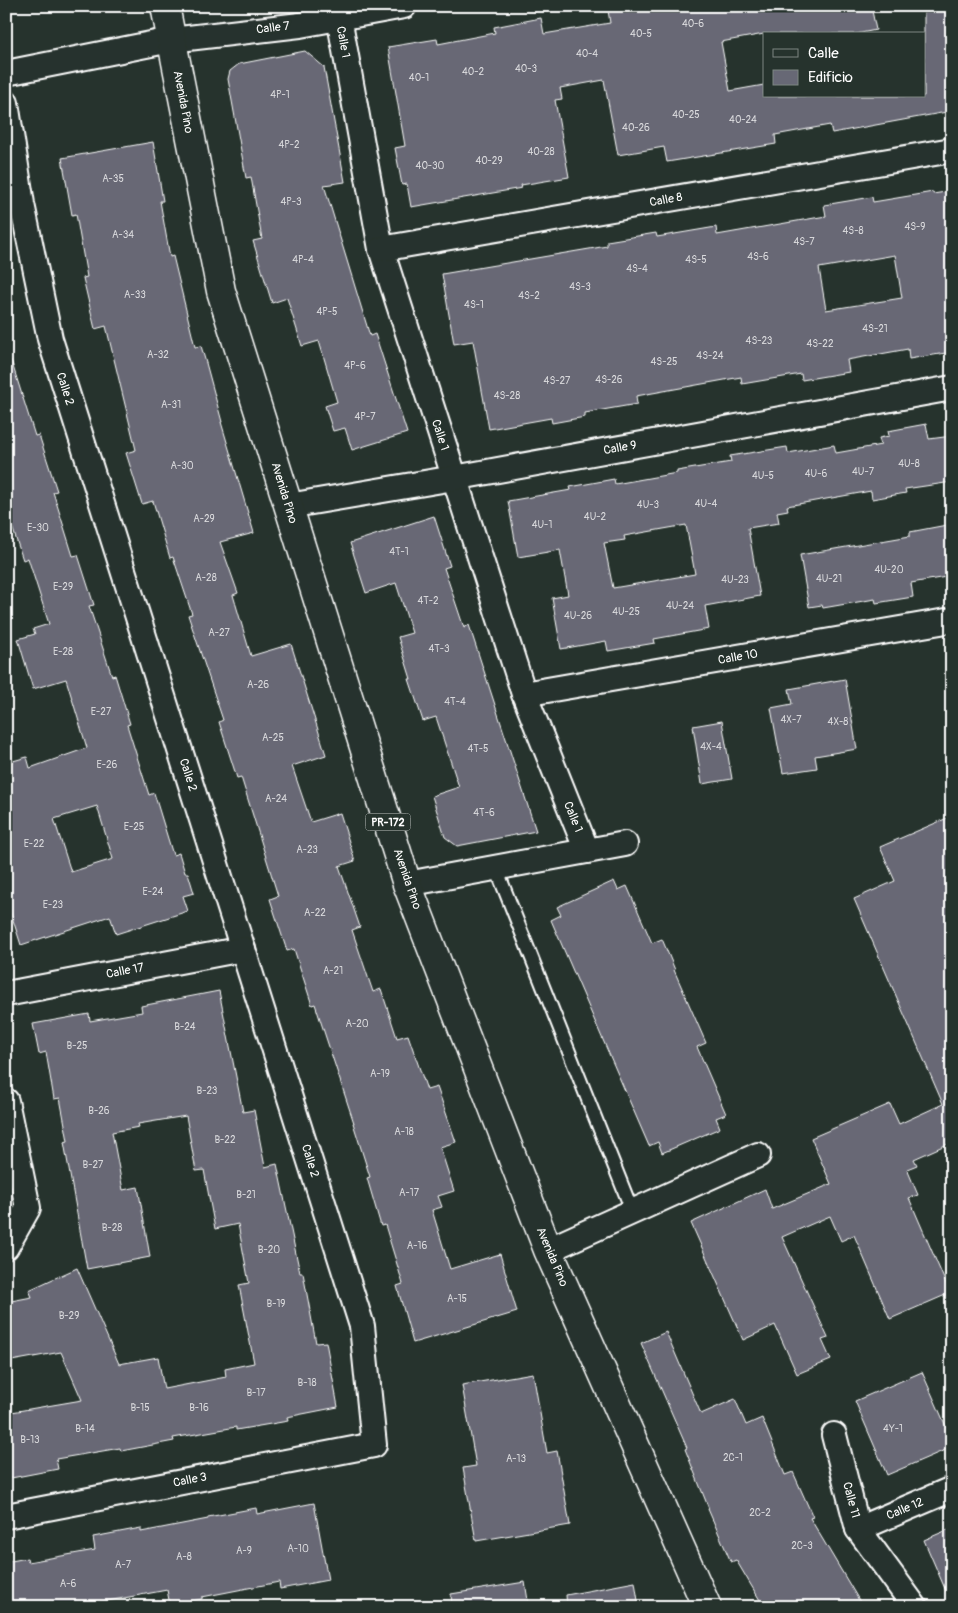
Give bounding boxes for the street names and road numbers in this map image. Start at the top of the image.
street label: Calle 7 [255,18,291,37]
street label: Calle 1 [333,25,353,59]
street label: Avenida Pino [170,70,197,135]
street label: Calle 8 [648,190,684,210]
street label: Calle 2 [53,371,77,408]
street label: Calle 1 [428,418,452,452]
street label: Calle 9 [602,438,638,458]
street label: Avenida Pino [268,461,301,526]
street label: Calle 10 [717,646,759,668]
street label: Calle 2 [176,757,200,794]
street label: Calle 1 [560,799,586,835]
road number: PR-172 [366,814,410,830]
street label: Avenida Pino [390,847,425,912]
street label: Calle 17 [105,960,146,982]
street label: Calle 2 [298,1143,322,1180]
street label: Avenida Pino [533,1225,571,1290]
street label: Calle 3 [172,1469,208,1491]
street label: Calle 11 [839,1480,863,1520]
street label: Calle 12 [884,1494,926,1523]

